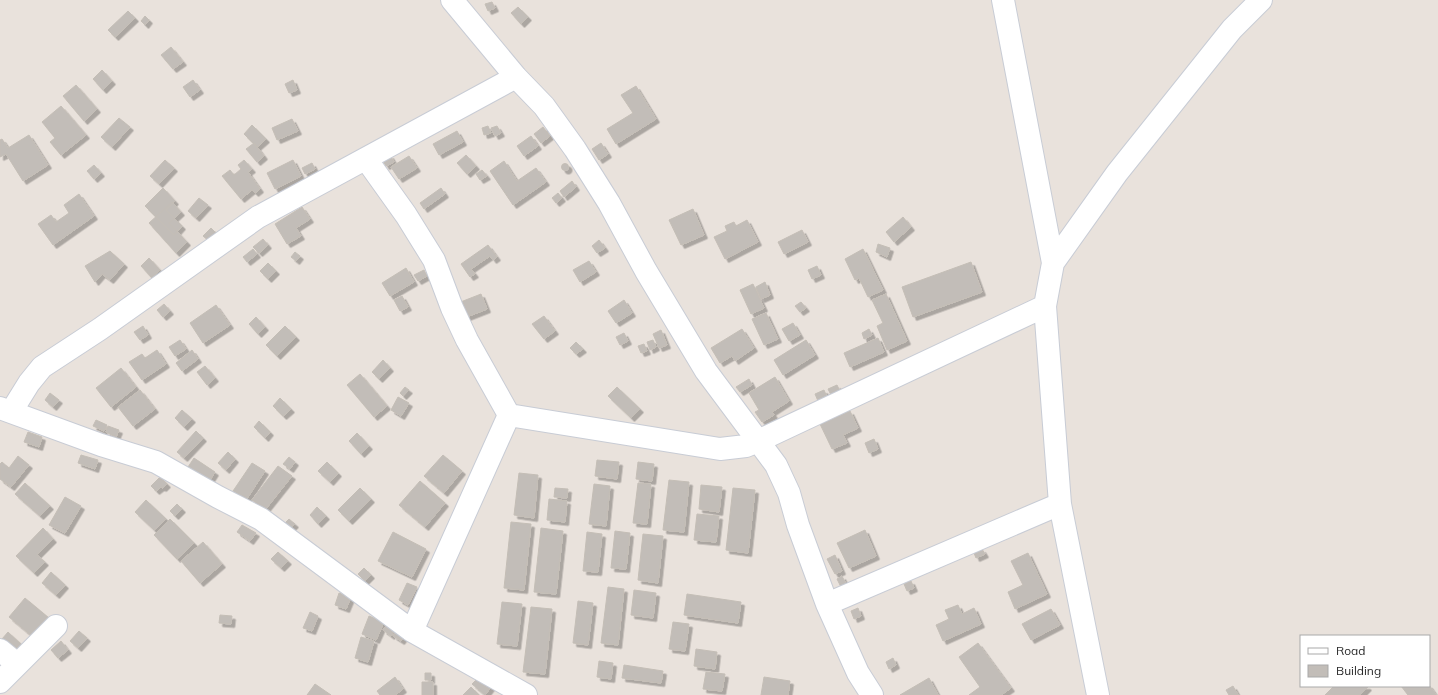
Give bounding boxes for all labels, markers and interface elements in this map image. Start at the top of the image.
legend [1300,635,1430,687]
text: Road [1336,643,1365,658]
text: Building [1336,663,1381,678]

